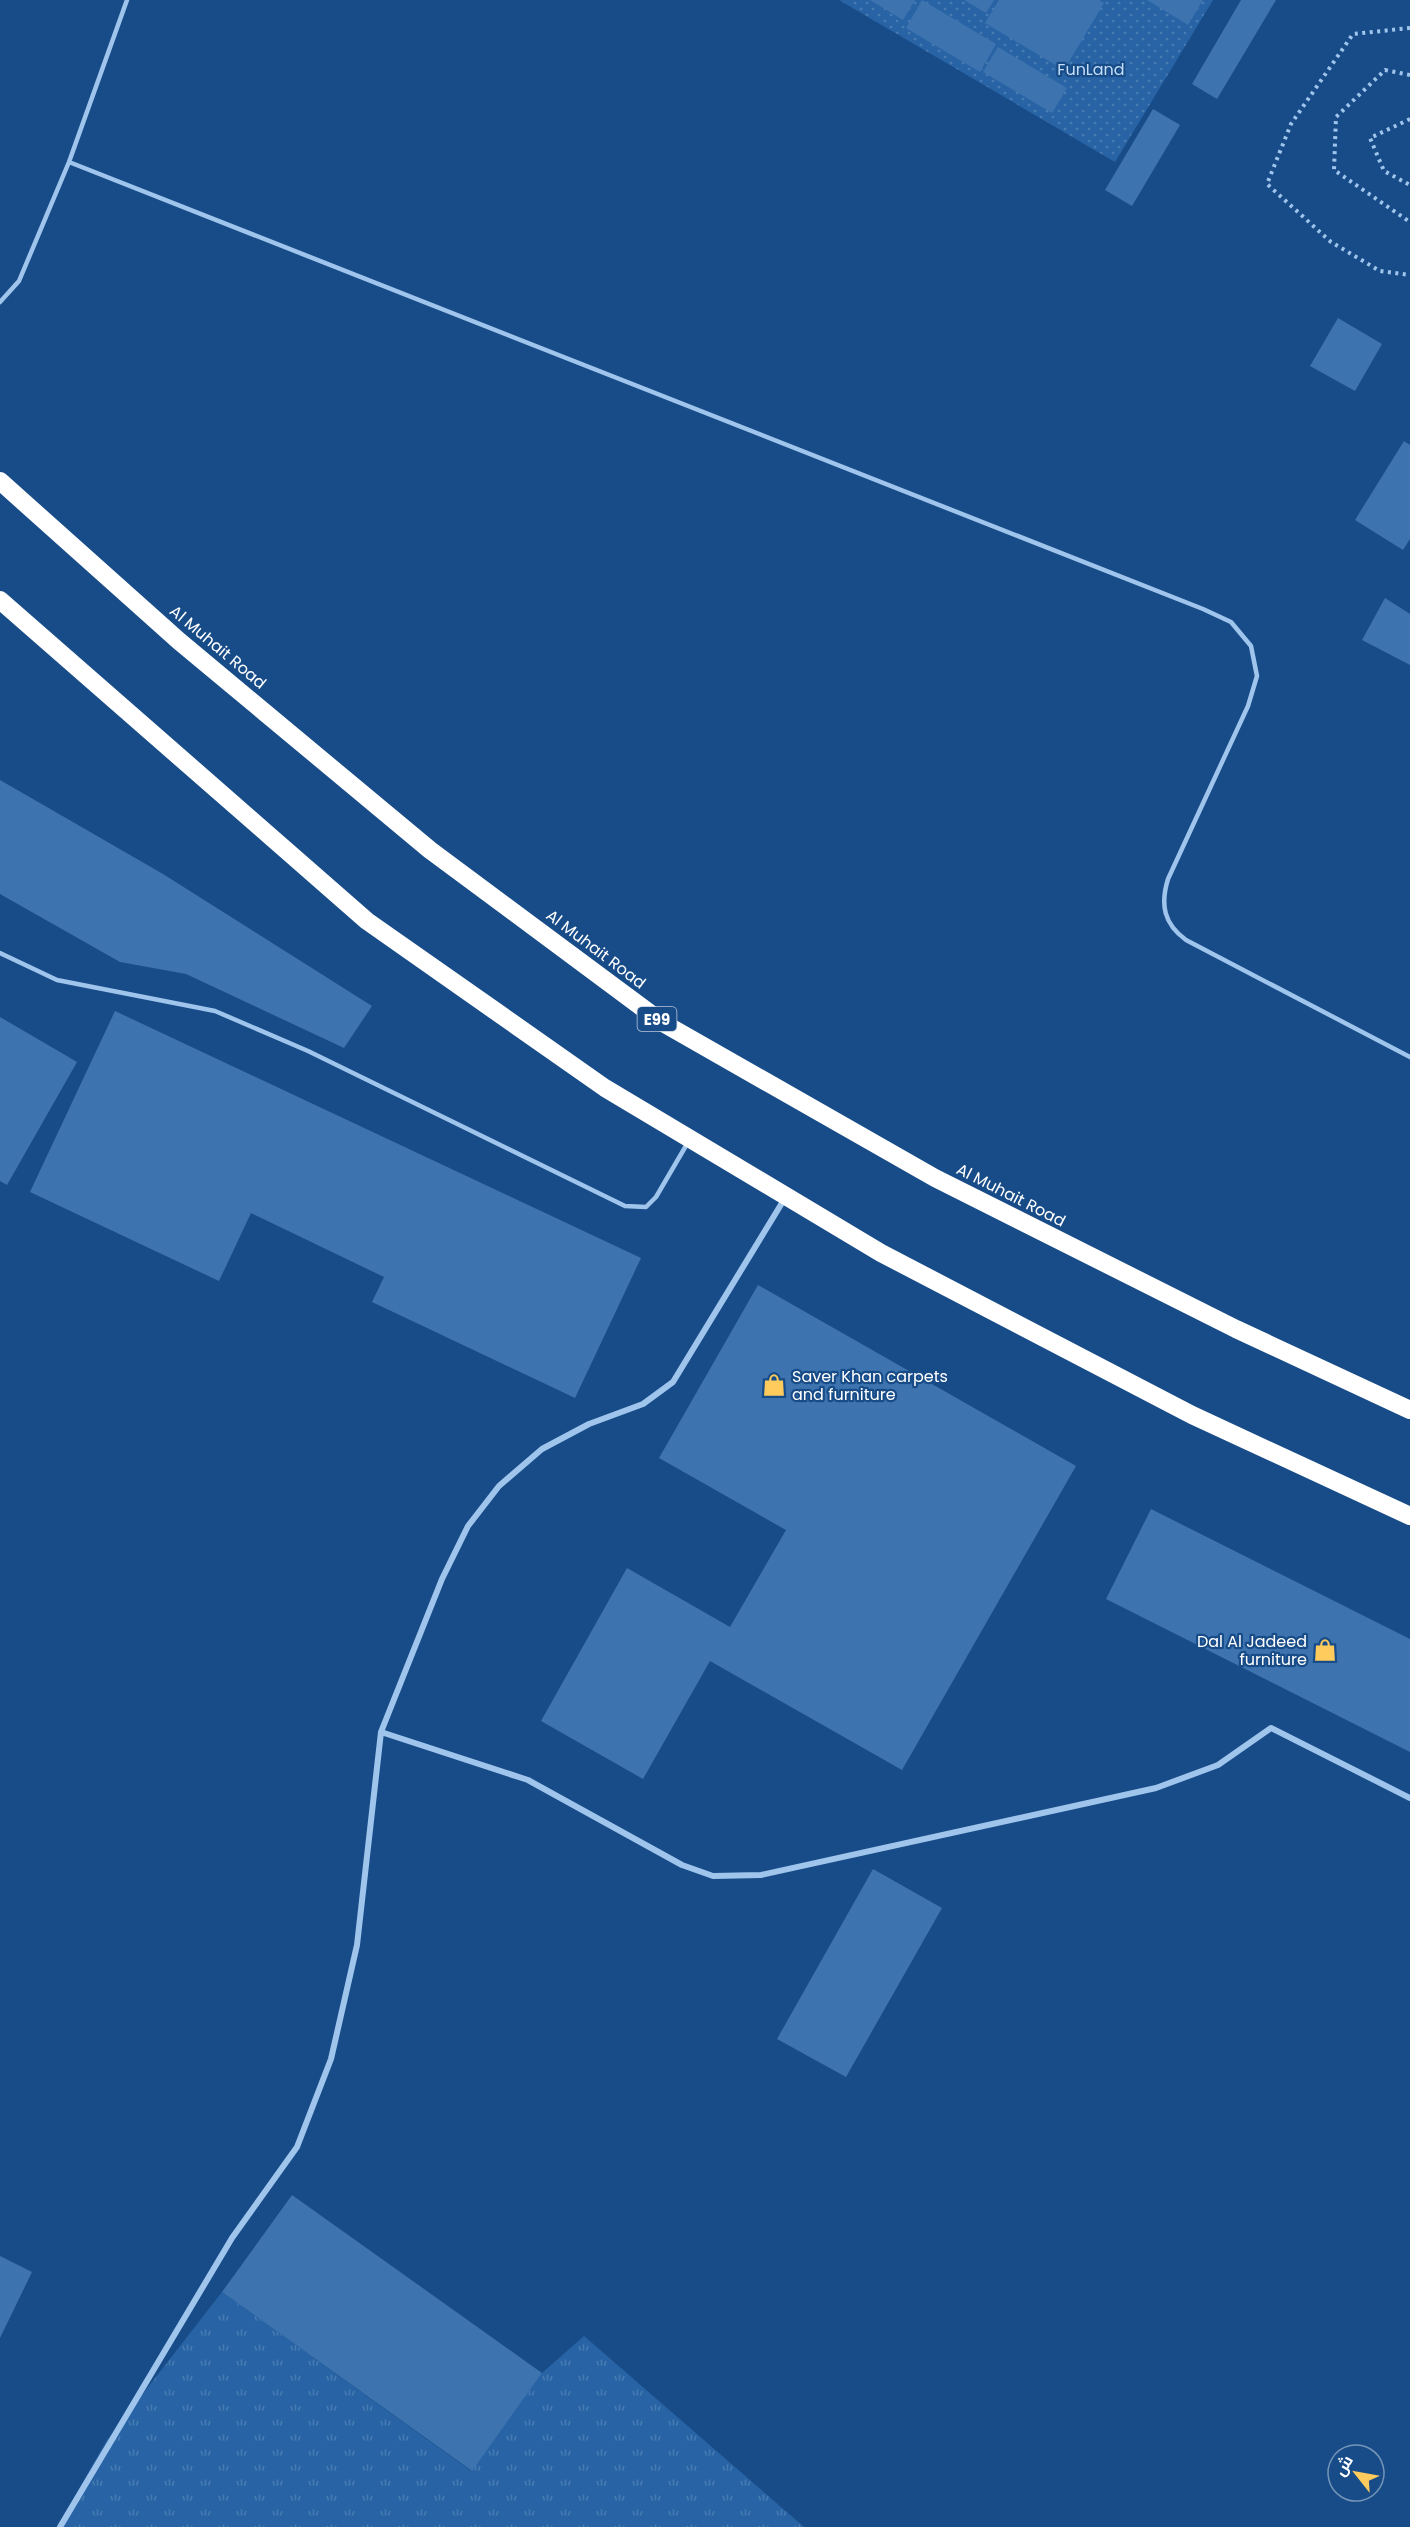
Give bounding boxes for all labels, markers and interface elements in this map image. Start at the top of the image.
park label: FunLand [1057,58,1125,81]
street label: Al Muhait Road [165,600,271,694]
street label: Al Muhait Road [541,904,651,994]
road number: E99 [638,1007,676,1031]
street label: Al Muhait Road [952,1158,1070,1232]
place label: Saver Khan carpets and furniture [792,1365,948,1406]
shop icon: Saver Khan carpets and furniture [761,1372,787,1398]
place label: Dal Al Jadeed furniture [1197,1630,1307,1671]
shop icon: Dal Al Jadeed furniture [1312,1637,1338,1663]
north arrow [1326,2443,1386,2503]
text: ش [1328,2451,1359,2480]

